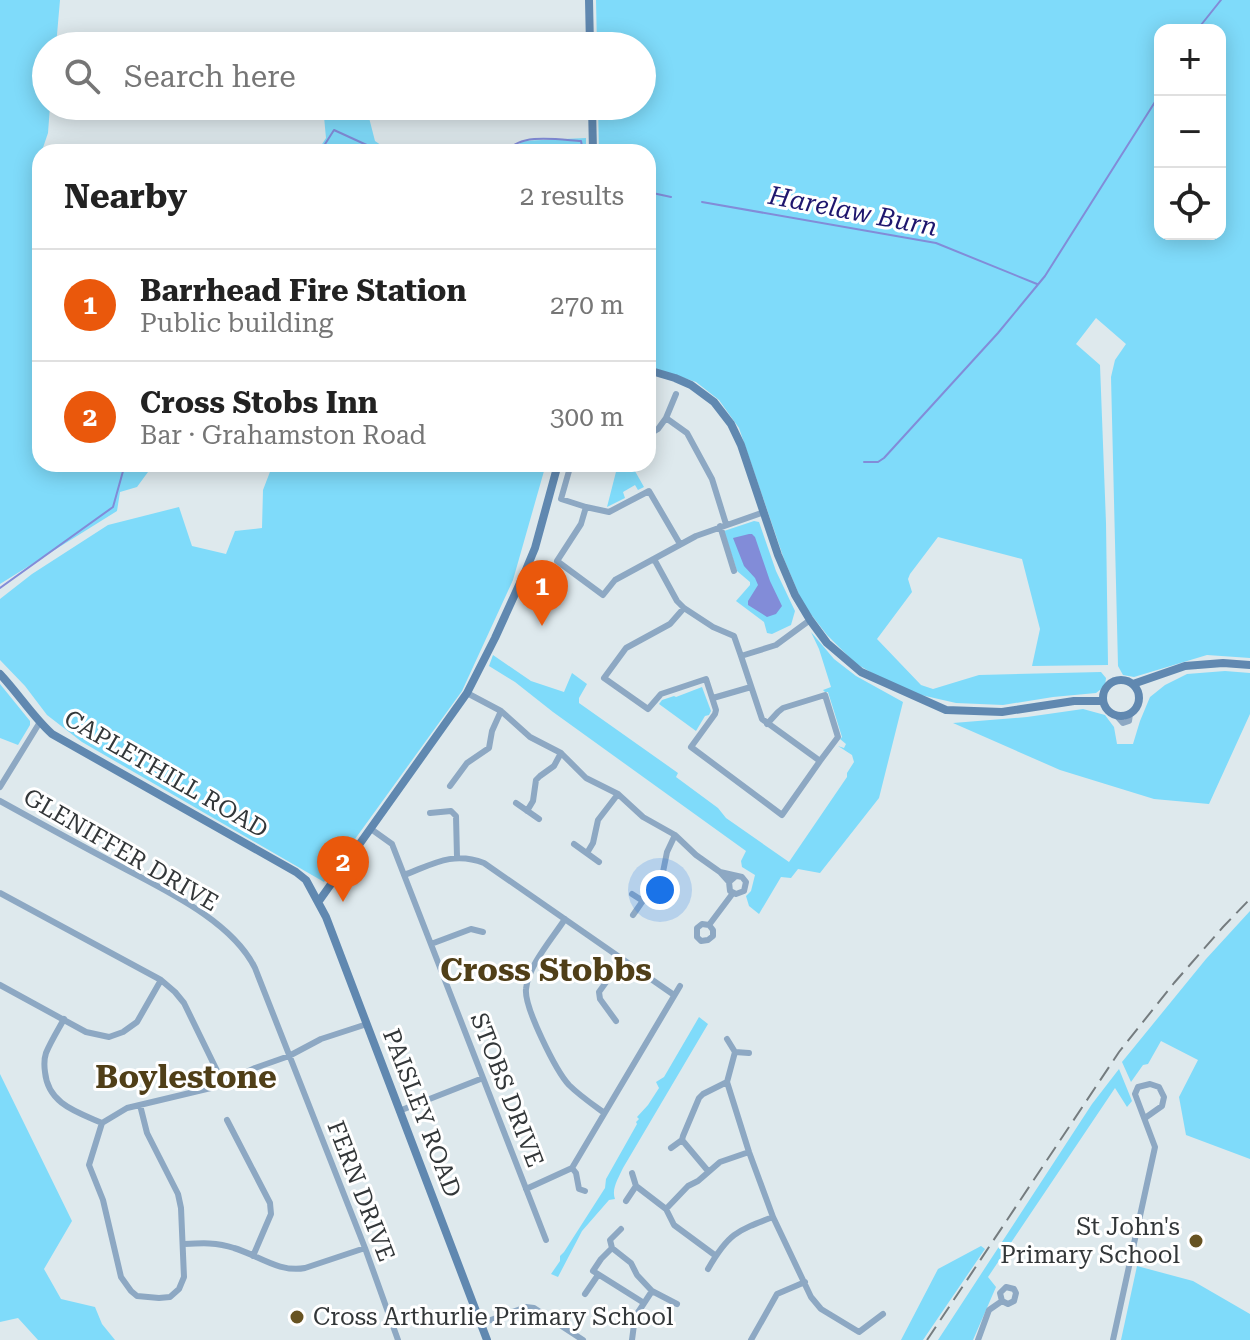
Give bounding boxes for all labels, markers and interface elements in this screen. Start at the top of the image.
map controls [1154,24,1226,240]
button: + [1154,24,1226,96]
search box [32,32,656,120]
icon: search [60,54,104,98]
text: Search here [124,59,296,94]
button: − [1154,96,1226,168]
button: locate [1154,168,1226,240]
text: Nearby [64,176,187,216]
water label: Harelaw Burn [765,180,940,242]
text: 2 results [520,181,624,211]
text: Barrhead Fire Station [140,273,467,308]
text: 1 [83,290,97,320]
text: 270 m [550,290,624,320]
text: Public building [140,308,333,338]
text: Cross Stobs Inn [140,385,378,420]
text: 2 [83,402,97,432]
text: 300 m [550,402,624,432]
text: Bar · Grahamston Road [140,420,426,450]
pin: 1 [516,560,568,626]
street label: CAPLETHILL ROAD [59,704,273,844]
street label: GLENIFFER DRIVE [19,783,223,917]
pin: 2 [317,836,369,902]
your location [640,870,680,910]
district label: Cross Stobbs [440,951,652,989]
street label: STOBS DRIVE [465,1009,549,1171]
street label: PAISLEY ROAD [377,1025,467,1201]
district label: Boylestone [95,1058,277,1096]
street label: FERN DRIVE [321,1117,401,1265]
place label: St John's Primary School [1000,1213,1180,1269]
marker: St John's Primary School [1187,1232,1205,1250]
place label: Cross Arthurlie Primary School [313,1303,673,1331]
marker: Cross Arthurlie Primary School [288,1308,306,1326]

